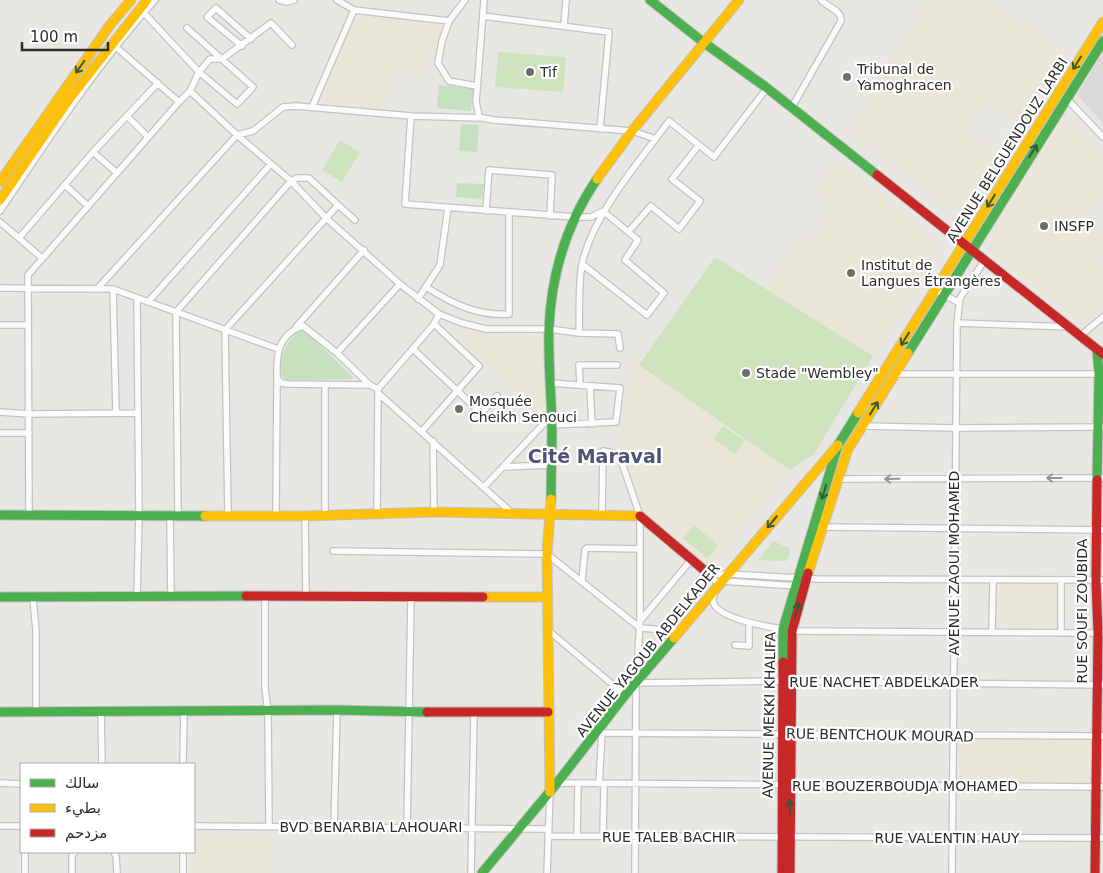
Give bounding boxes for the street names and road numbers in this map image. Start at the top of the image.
street label: AVENUE BELGUENDOUZ LARBI [943,55,1071,245]
street label: AVENUE ZAOUI MOHAMED [946,471,962,655]
street label: RUE SOUFI ZOUBIDA [1074,538,1090,683]
street label: AVENUE YAGOUB ABDELKADER [573,560,723,740]
street label: AVENUE MEKKI KHALIFA [760,631,778,798]
street label: RUE NACHET ABDELKADER [789,674,979,690]
street label: RUE BENTCHOUK MOURAD [786,725,974,745]
street label: RUE BOUZERBOUDJA MOHAMED [792,778,1018,794]
street label: BVD BENARBIA LAHOUARI [280,819,462,835]
street label: RUE TALEB BACHIR [602,829,736,845]
street label: RUE VALENTIN HAUY [874,830,1020,846]

